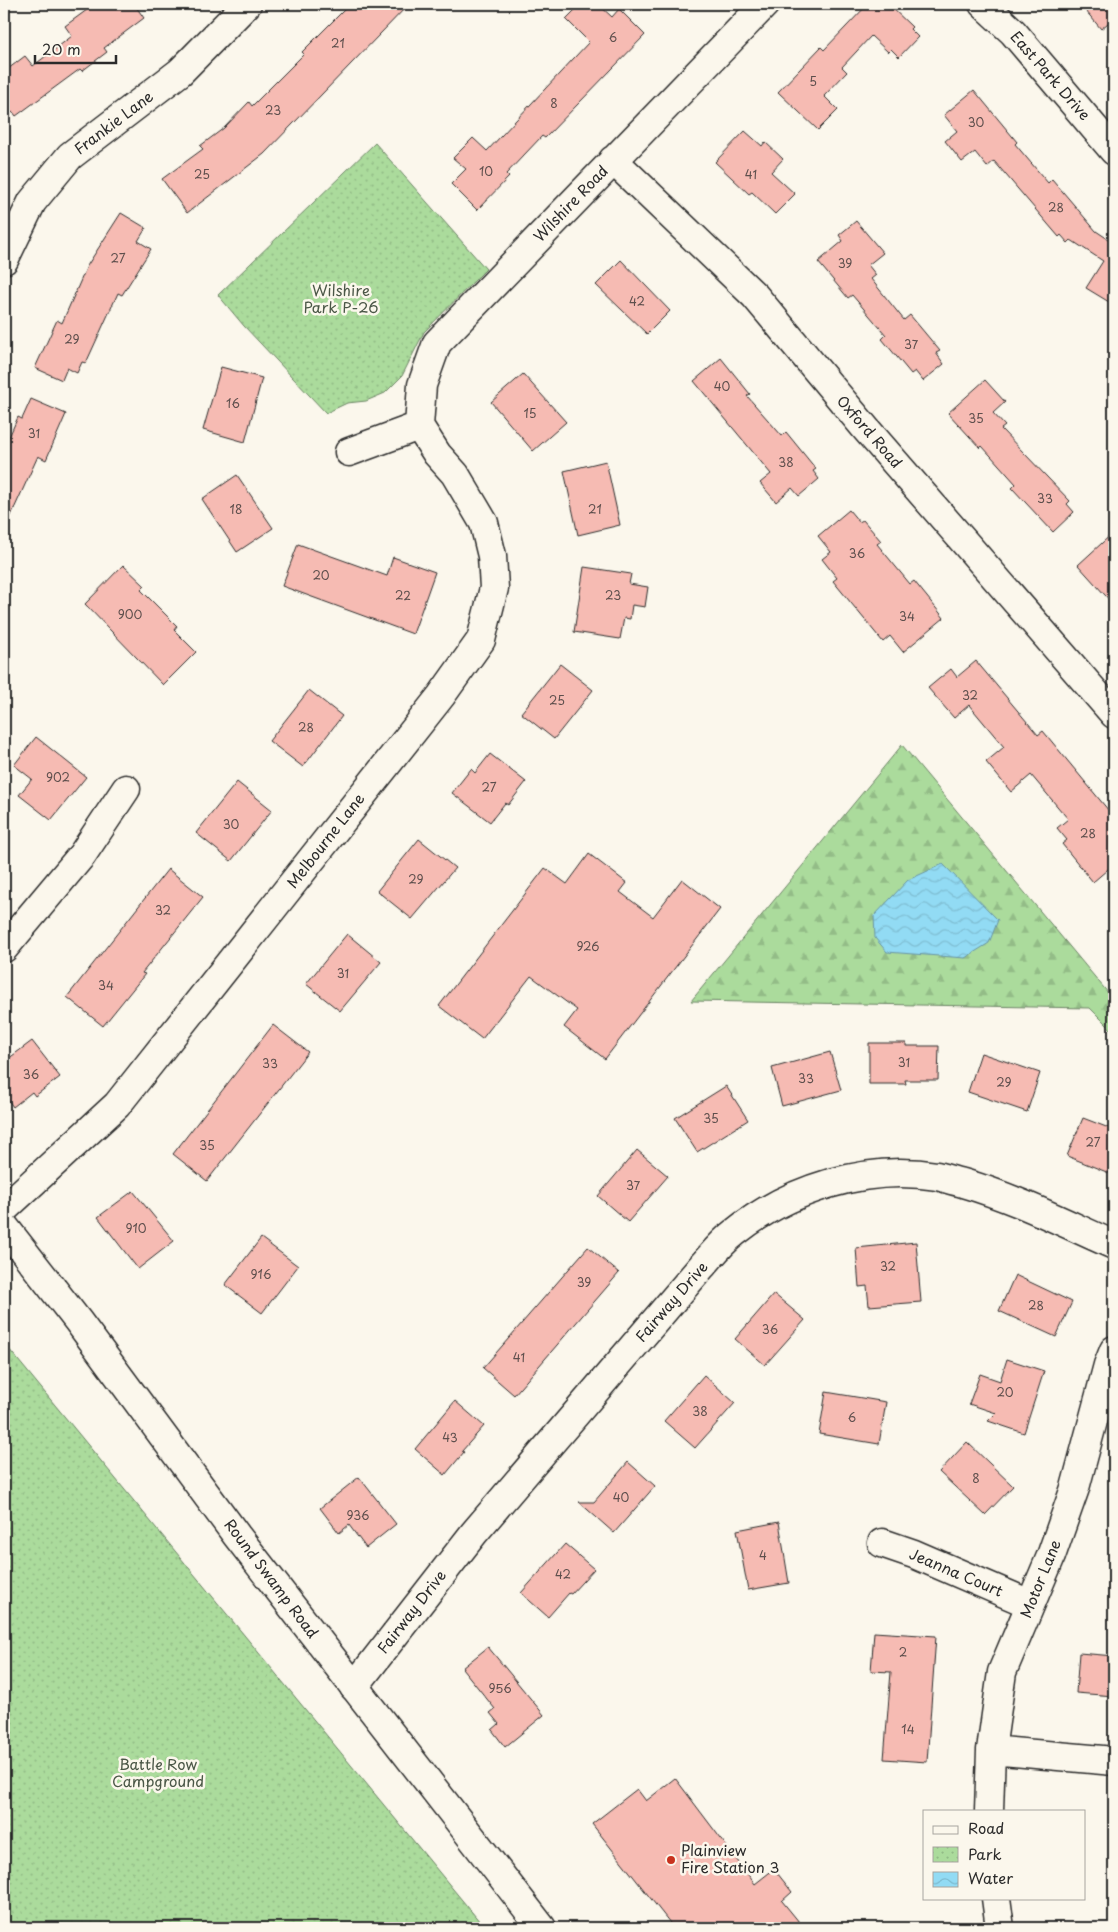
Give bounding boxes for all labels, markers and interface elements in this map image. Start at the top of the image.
street label: East Park Drive [1006,25,1097,125]
house number: 6 [609,28,617,46]
scale bar [35,32,116,64]
house number: 21 [331,34,345,52]
text: 20 m [42,37,81,60]
house number: 5 [809,72,817,90]
street label: Frankie Lane [69,84,158,159]
house number: 8 [550,94,558,112]
house number: 23 [265,101,281,119]
house number: 30 [968,113,985,131]
street label: Wilshire Road [527,159,613,247]
house number: 10 [479,162,493,180]
house number: 25 [194,165,210,183]
house number: 41 [745,165,757,183]
house number: 28 [1048,198,1064,216]
house number: 27 [111,249,126,267]
house number: 39 [838,254,852,272]
park label: Wilshire Park P-26 [303,278,379,318]
house number: 42 [629,292,645,310]
house number: 29 [64,330,80,348]
house number: 37 [904,335,919,353]
house number: 40 [714,377,731,395]
street label: Oxford Road [832,389,908,473]
house number: 16 [226,394,240,412]
house number: 15 [523,404,537,422]
house number: 35 [968,409,984,427]
house number: 31 [28,424,40,442]
house number: 38 [778,453,794,471]
house number: 33 [1037,489,1053,507]
house number: 18 [230,500,242,518]
house number: 21 [588,500,602,518]
house number: 36 [849,544,865,562]
house number: 20 [312,566,330,584]
house number: 22 [395,586,411,604]
house number: 23 [605,586,621,604]
house number: 900 [118,605,142,623]
house number: 34 [899,607,915,625]
house number: 32 [962,686,978,704]
house number: 25 [549,691,565,709]
house number: 28 [298,718,314,736]
house number: 902 [46,768,70,786]
house number: 27 [482,778,497,796]
street label: Melbourne Lane [280,788,369,893]
house number: 30 [223,815,240,833]
house number: 28 [1080,824,1096,842]
house number: 29 [408,870,424,888]
house number: 32 [155,901,171,919]
house number: 926 [576,937,600,955]
house number: 31 [337,964,349,982]
house number: 34 [98,976,114,994]
house number: 31 [898,1053,910,1071]
house number: 33 [262,1054,278,1072]
house number: 36 [23,1065,39,1083]
house number: 33 [798,1069,814,1087]
house number: 29 [996,1073,1012,1091]
house number: 35 [703,1109,719,1127]
house number: 27 [1086,1133,1101,1151]
house number: 35 [199,1136,215,1154]
house number: 37 [626,1176,641,1194]
house number: 910 [125,1219,147,1237]
street label: Fairway Drive [629,1255,713,1347]
house number: 32 [880,1257,896,1275]
house number: 916 [251,1265,271,1283]
house number: 39 [577,1273,591,1291]
house number: 28 [1028,1296,1044,1314]
house number: 36 [762,1320,778,1338]
house number: 41 [513,1348,525,1366]
house number: 20 [996,1383,1014,1401]
house number: 38 [692,1402,708,1420]
house number: 6 [848,1408,856,1426]
house number: 43 [442,1428,458,1446]
house number: 8 [972,1469,980,1487]
house number: 40 [613,1488,630,1506]
house number: 936 [346,1506,370,1524]
street label: Round Swamp Road [220,1514,325,1643]
street label: Motor Lane [1013,1536,1066,1621]
street label: Jeanna Court [906,1542,1007,1602]
house number: 4 [759,1546,767,1564]
street label: Fairway Drive [371,1564,451,1658]
house number: 42 [555,1565,571,1583]
house number: 2 [899,1643,907,1661]
house number: 956 [488,1679,512,1697]
house number: 14 [901,1720,915,1738]
park label: Battle Row Campground [112,1752,204,1792]
legend [923,1810,1086,1900]
text: Road [968,1816,1004,1839]
place label: Plainview Fire Station 3 [681,1838,779,1878]
text: Park [968,1842,1002,1865]
marker: Plainview Fire Station 3 [665,1854,677,1866]
text: Water [968,1866,1013,1889]

